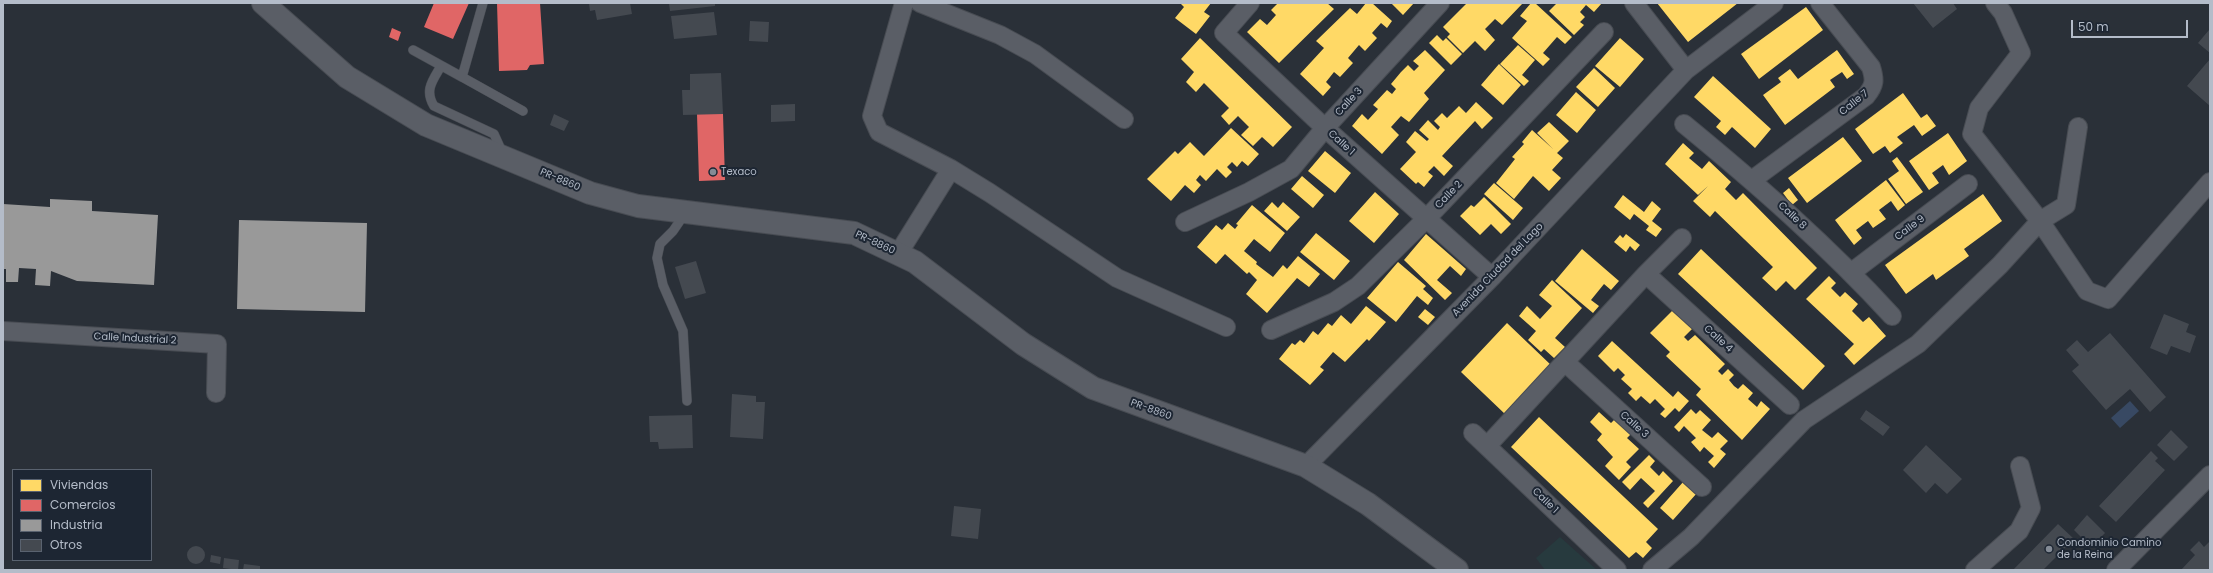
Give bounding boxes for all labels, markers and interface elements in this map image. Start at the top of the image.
scale bar [2073,12,2190,38]
text: 50 m [2078,18,2109,35]
street label: Calle 3 [1333,85,1365,119]
street label: Calle 7 [1837,88,1871,118]
street label: Calle 1 [1325,128,1357,158]
street label: PR-8860 [538,166,582,194]
place label: Texaco [721,166,757,178]
marker: Texaco [708,167,718,177]
street label: Calle 2 [1433,179,1465,211]
street label: Calle 8 [1775,200,1809,232]
street label: Calle 9 [1893,213,1927,243]
street label: Avenida Ciudad del Lago [1450,221,1546,319]
street label: PR-8860 [853,229,897,257]
street label: Calle 4 [1701,323,1735,355]
street label: Calle Industrial 2 [93,331,177,347]
street label: PR-8860 [1129,397,1173,423]
street label: Calle 3 [1617,409,1651,441]
legend [12,469,152,561]
text: Viviendas [50,476,108,493]
street label: Calle 1 [1530,486,1560,516]
text: Comercios [50,496,115,513]
text: Industria [50,516,103,533]
text: Otros [50,536,82,553]
place label: Condominio Camino de la Reina [2057,537,2161,560]
marker: Condominio Camino de la Reina [2044,544,2054,554]

